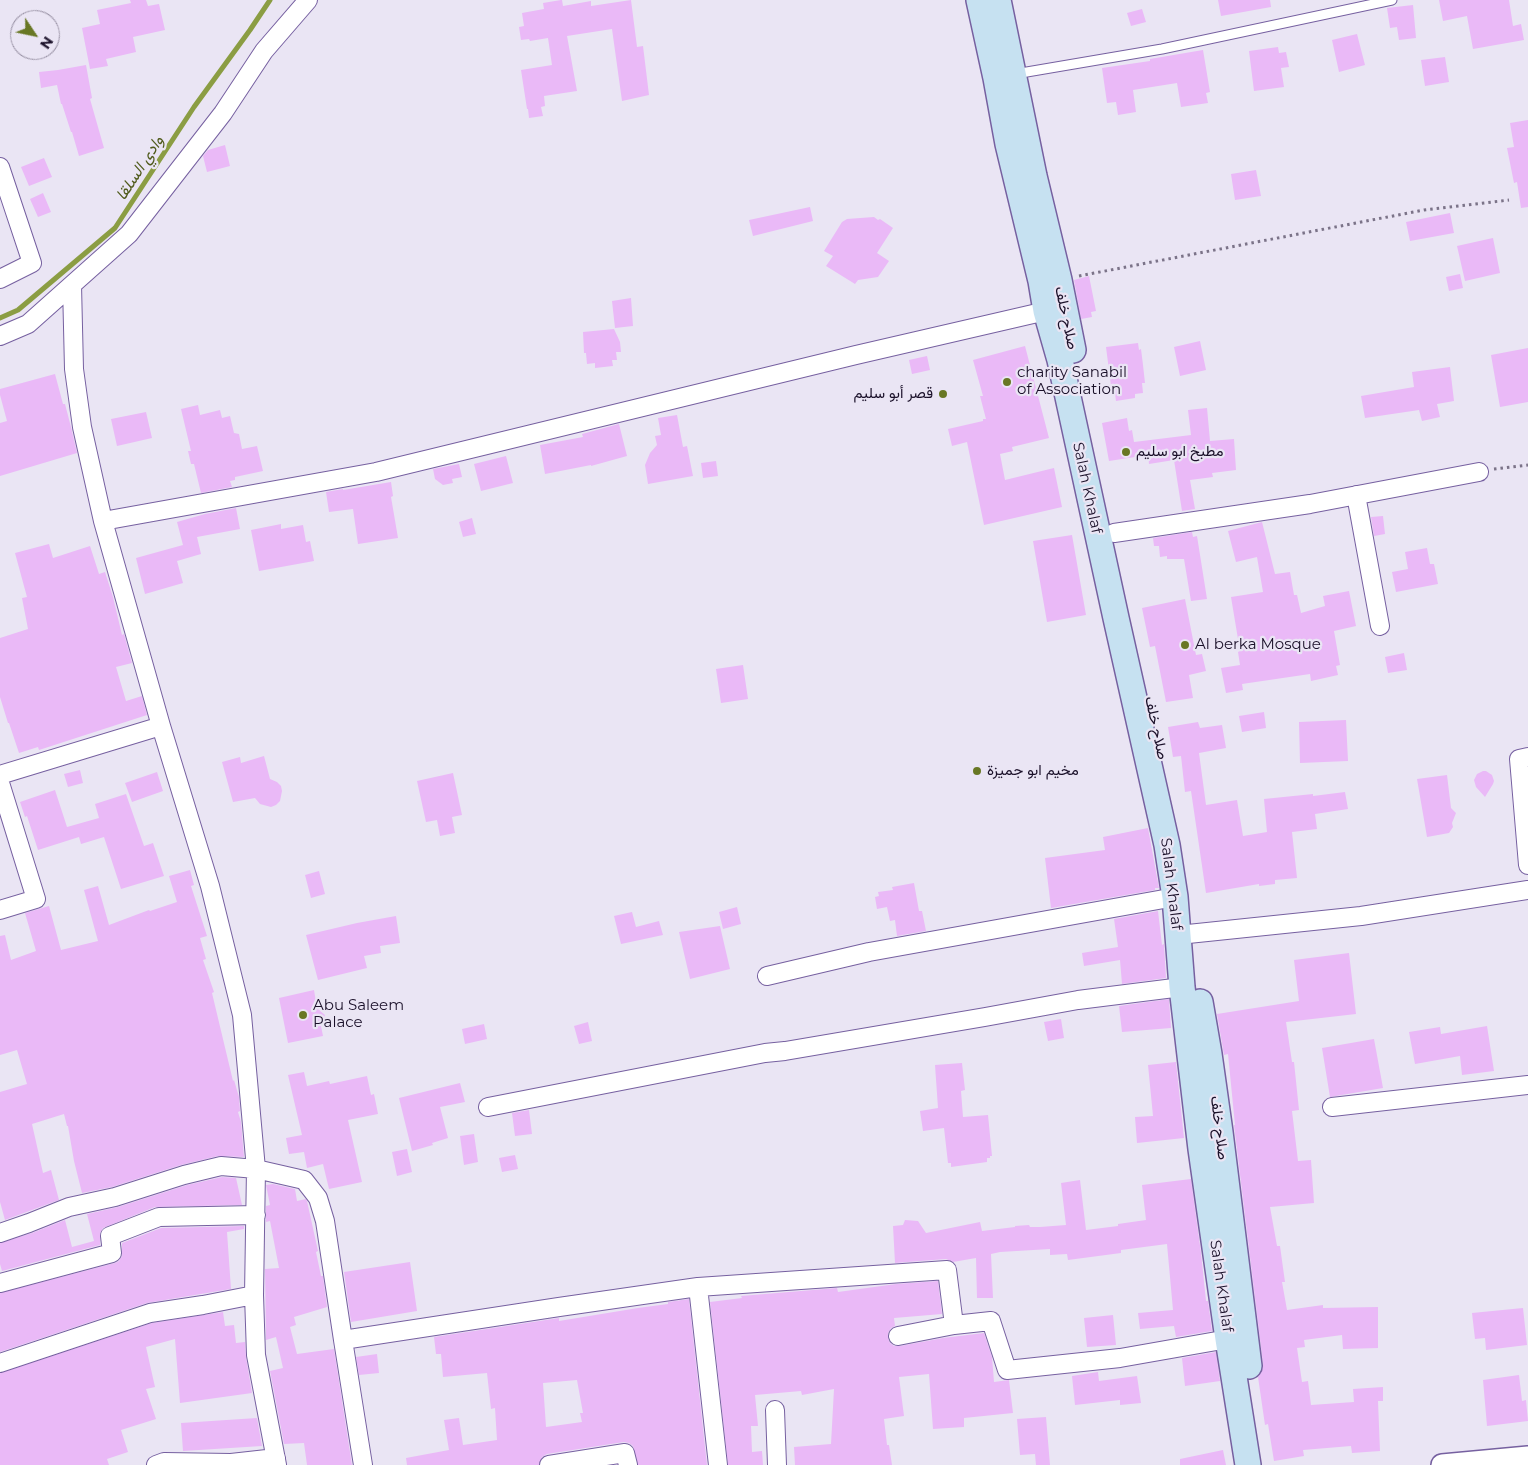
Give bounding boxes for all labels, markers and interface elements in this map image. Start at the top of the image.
north arrow [10,10,60,60]
text: N [36,33,57,53]
water label: وادي السلقا [112,132,168,204]
street label: صلاح خلف [1051,285,1081,351]
place label: charity Sanabil of Association [1017,364,1127,399]
marker: charity Sanabil of Association [1001,376,1013,388]
place label: قصر أبو سليم [853,385,933,403]
marker: قصر أبو سليم [937,388,949,400]
street label: Salah Khalaf [1069,441,1105,535]
place label: مطبخ ابو سليم [1136,443,1224,461]
marker: مطبخ ابو سليم [1120,446,1132,458]
place label: Al berka Mosque [1195,636,1321,654]
marker: Al berka Mosque [1179,639,1191,651]
street label: صلاح خلف [1141,695,1171,761]
place label: مخيم ابو جميزة [987,762,1079,780]
marker: مخيم ابو جميزة [971,765,983,777]
street label: Salah Khalaf [1156,837,1186,931]
place label: Abu Saleem Palace [313,997,404,1032]
marker: Abu Saleem Palace [297,1009,309,1021]
street label: صلاح خلف [1206,1095,1232,1161]
street label: Salah Khalaf [1206,1239,1236,1333]

